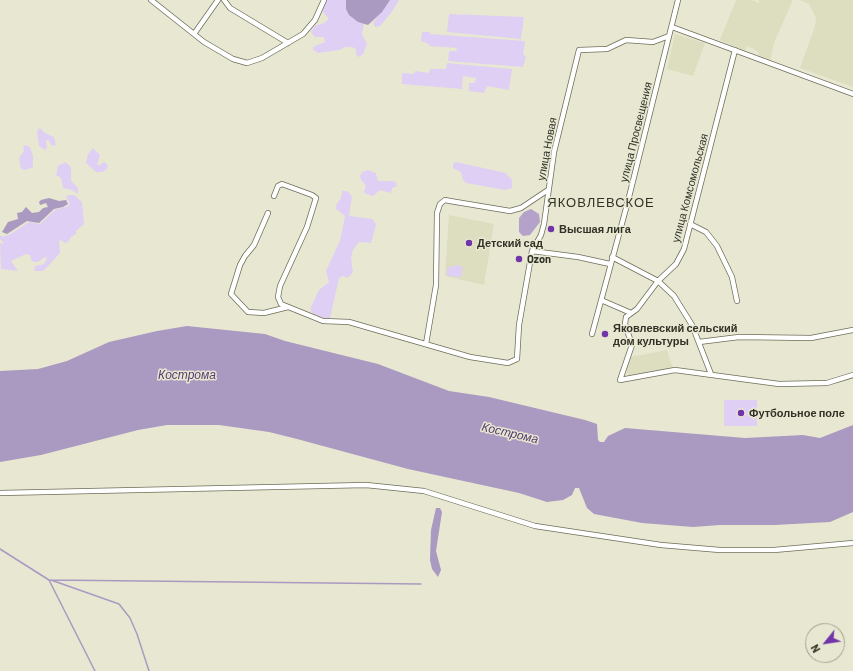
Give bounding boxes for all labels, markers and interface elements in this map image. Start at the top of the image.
street label: улица Просвещения [617,80,655,184]
street label: улица Новая [534,116,560,182]
street label: улица Комсомольская [669,132,711,244]
district label: ЯКОВЛЕВСКОЕ [547,195,655,211]
place label: Высшая лига [559,222,631,236]
marker: Высшая лига [546,224,556,234]
place label: Детский сад [477,236,543,250]
marker: Детский сад [464,238,474,248]
place label: Ozon [527,252,551,266]
marker: Ozon [514,254,524,264]
place label: Яковлевский сельский дом культуры [613,321,738,347]
marker: Яковлевский сельский дом культуры [600,329,610,339]
water label: Кострома [158,368,216,382]
place label: Футбольное поле [749,406,845,420]
marker: Футбольное поле [736,408,746,418]
water label: Кострома [480,419,540,447]
north arrow [805,623,845,663]
text: N [808,642,823,655]

